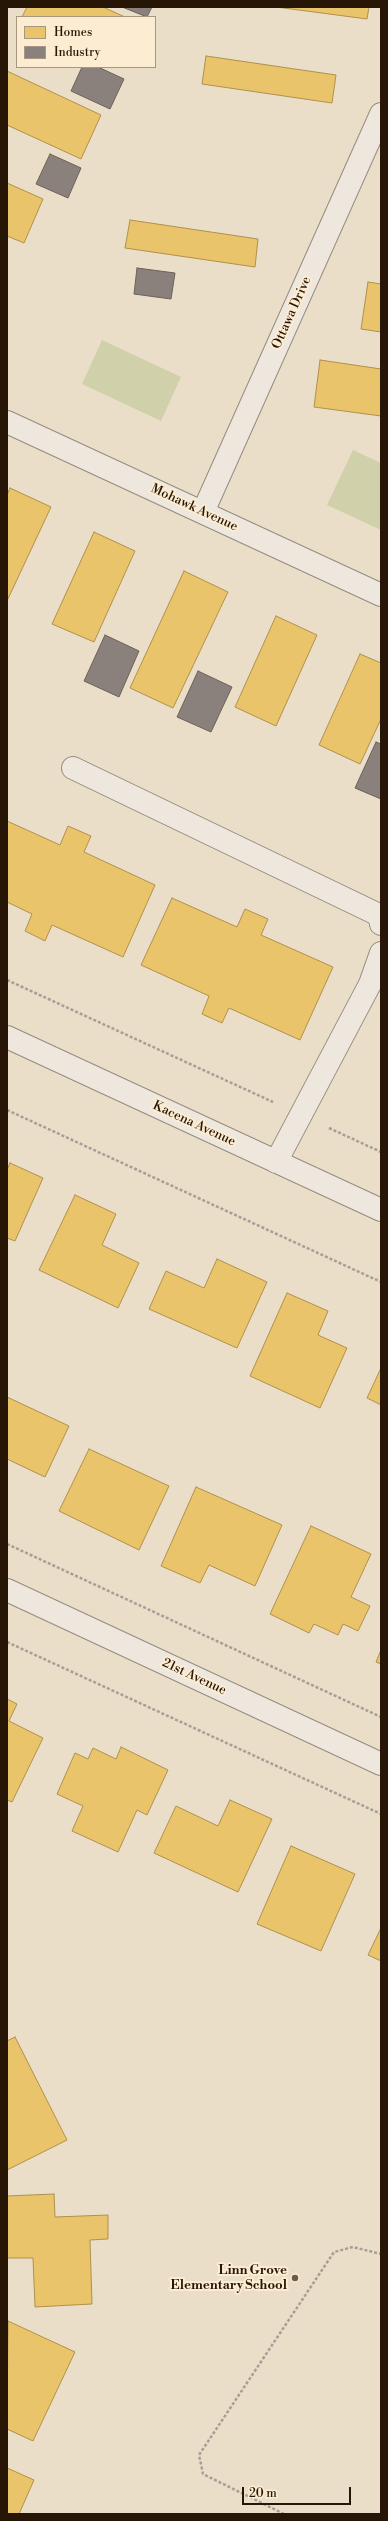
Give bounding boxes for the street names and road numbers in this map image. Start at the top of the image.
street label: Ottawa Drive [269,274,315,352]
street label: Mohawk Avenue [148,481,240,535]
street label: Kacena Avenue [150,1098,238,1150]
street label: 21st Avenue [159,1655,229,1699]

